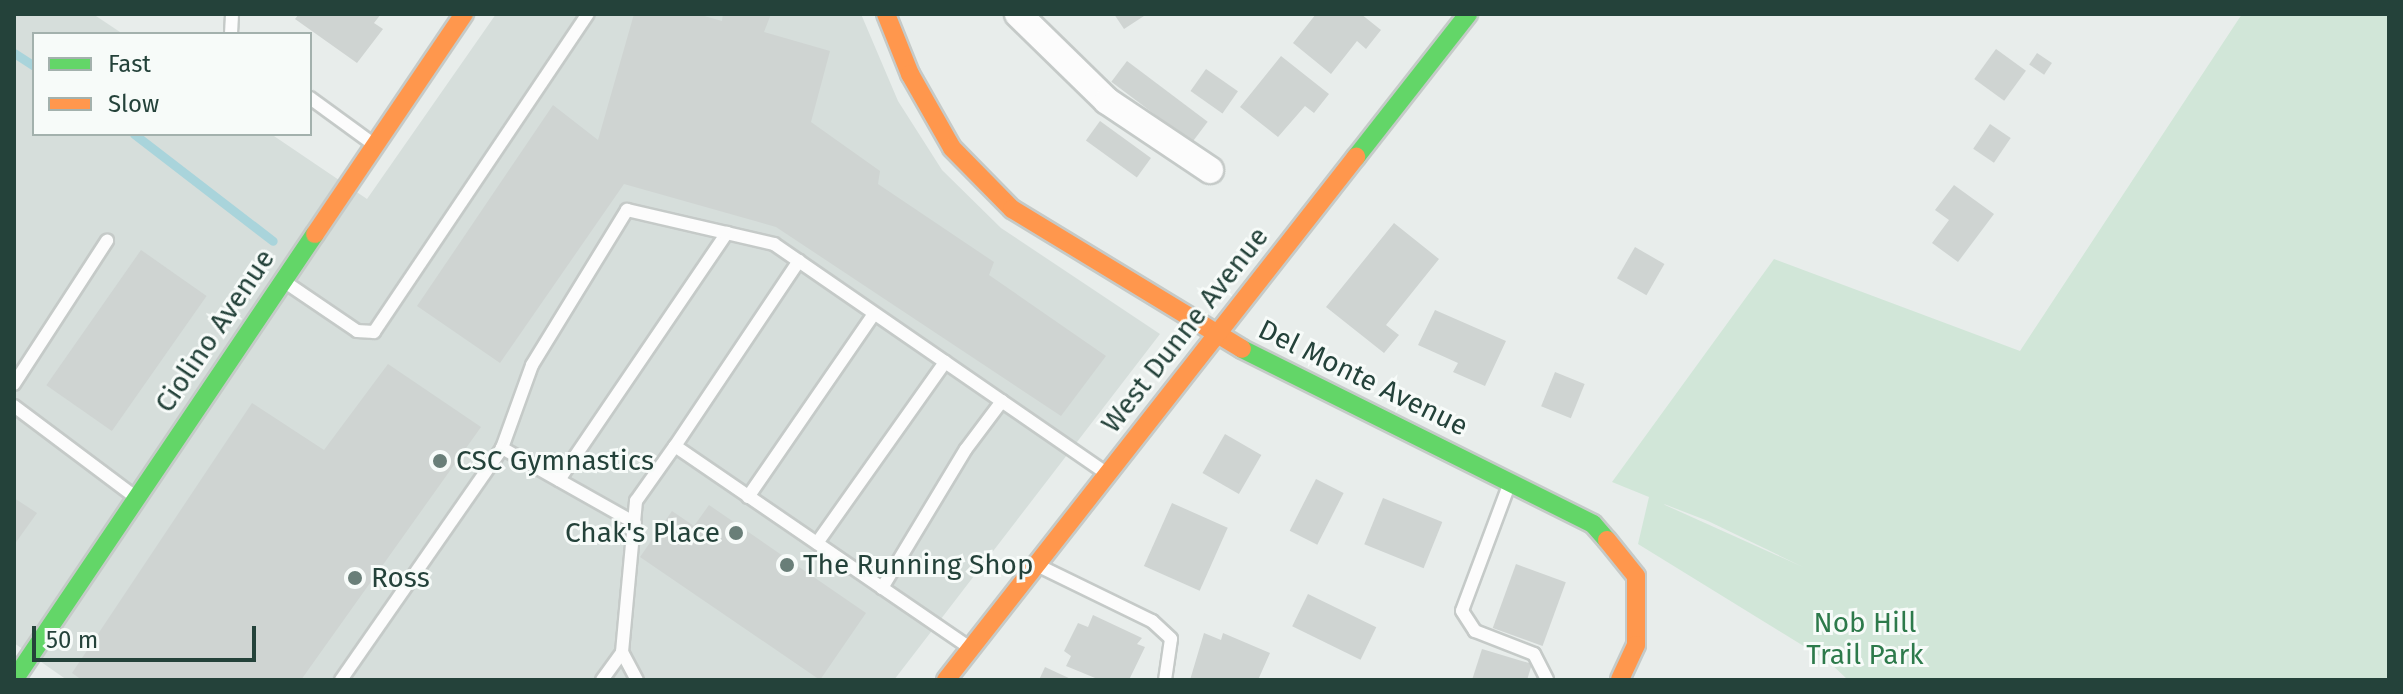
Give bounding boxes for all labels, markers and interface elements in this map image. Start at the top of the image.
legend [32,32,312,136]
text: Fast [108,50,151,78]
text: Slow [108,90,159,118]
street label: West Dunne Avenue [1094,221,1276,439]
street label: Ciolino Avenue [148,243,282,419]
street label: Del Monte Avenue [1253,313,1473,443]
place label: CSC Gymnastics [456,444,654,478]
marker: CSC Gymnastics [431,452,449,470]
place label: Chak's Place [565,516,720,550]
marker: Chak's Place [727,524,745,542]
place label: The Running Shop [803,548,1034,582]
marker: The Running Shop [778,556,796,574]
place label: Ross [371,561,430,595]
marker: Ross [346,569,364,587]
park label: Nob Hill Trail Park [1806,606,1924,672]
scale bar [36,610,260,660]
text: 50 m [46,626,98,654]

